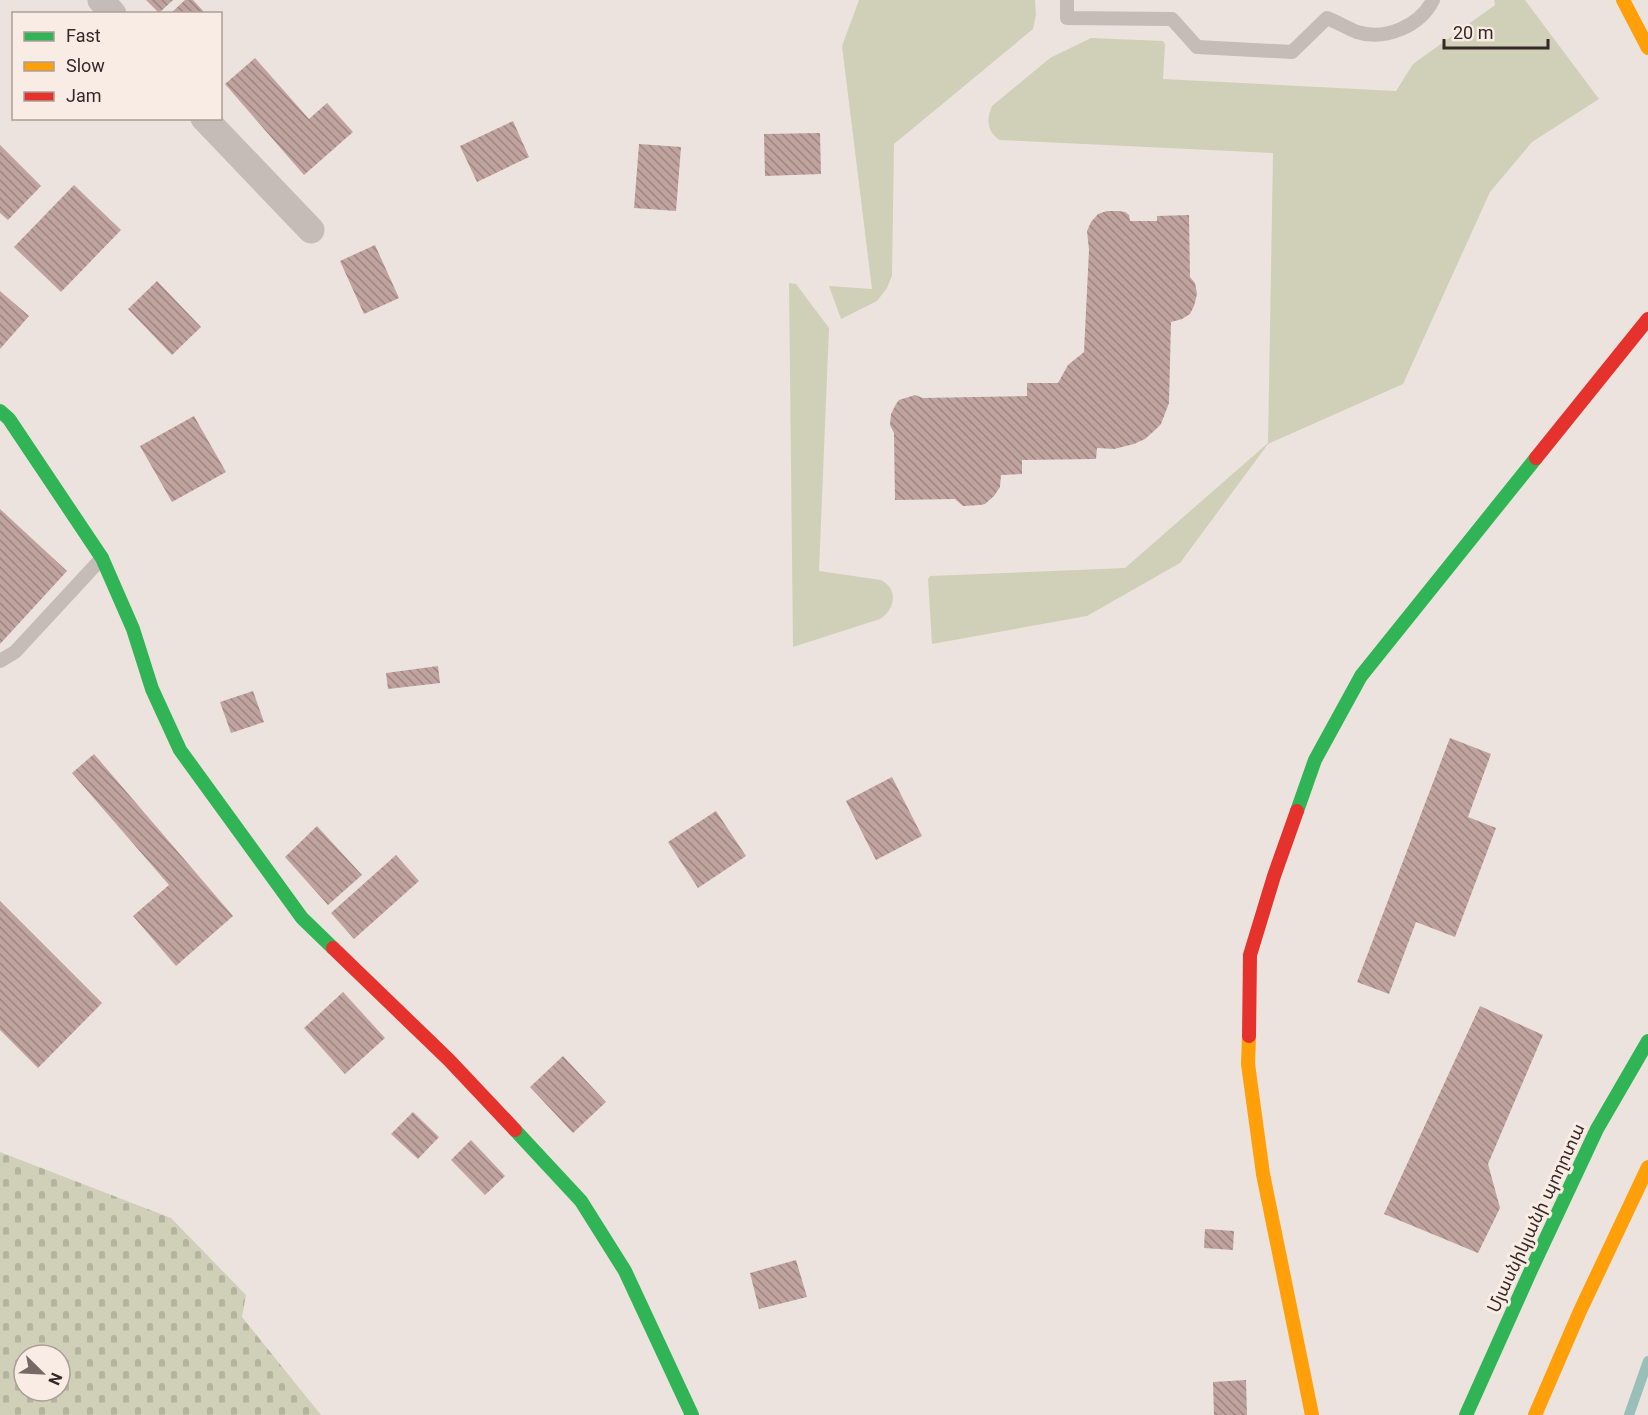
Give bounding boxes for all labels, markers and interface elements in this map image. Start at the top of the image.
legend [12,12,222,120]
scale bar [1444,12,1548,50]
text: 20 m [1453,22,1493,43]
text: Fast [66,25,101,46]
text: Slow [66,55,105,76]
text: Jam [66,85,102,106]
street label: Մյասնիկյանի պողոտա [1482,1120,1589,1316]
north arrow [12,1343,72,1403]
text: N [44,1370,66,1388]

